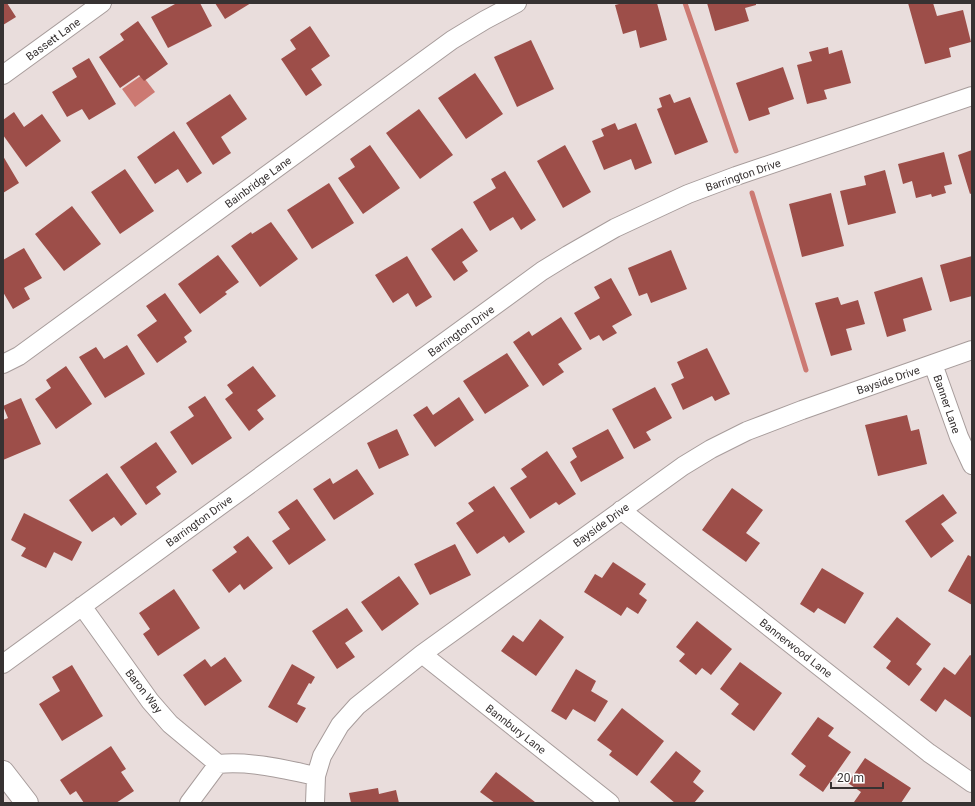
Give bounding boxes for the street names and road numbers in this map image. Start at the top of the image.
street label: Bassett Lane [24,15,83,63]
street label: Bainbridge Lane [223,154,294,211]
street label: Barrington Drive [704,156,783,194]
street label: Barrington Drive [426,303,497,360]
street label: Bayside Drive [855,364,922,397]
street label: Banner Lane [930,373,963,435]
street label: Barrington Drive [164,493,235,550]
street label: Bayside Drive [571,501,632,550]
street label: Bannerwood Lane [757,616,835,681]
street label: Baron Way [122,667,165,717]
street label: Bannbury Lane [483,702,549,757]

